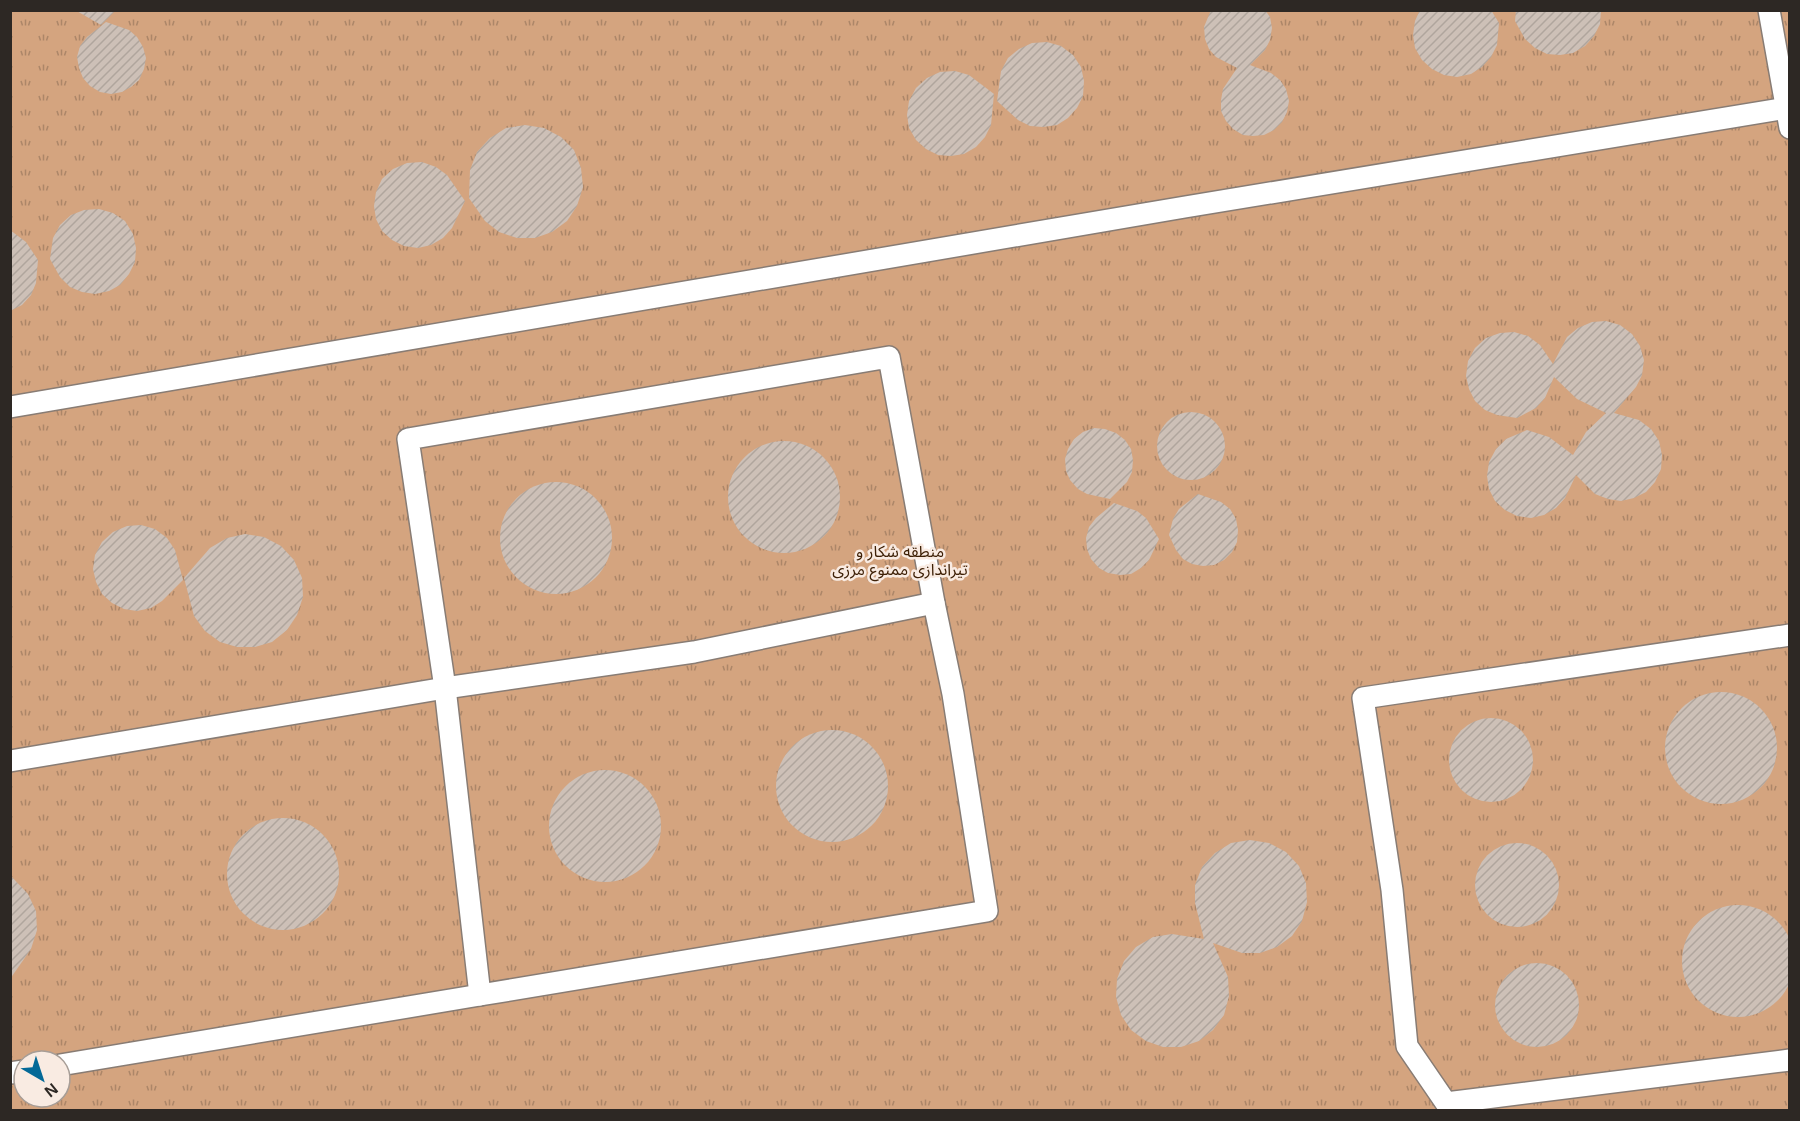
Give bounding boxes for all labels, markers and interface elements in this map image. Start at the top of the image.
park label: منطقه شکار و تیراندازی ممنوع مرزی [832,543,968,582]
north arrow [12,1049,72,1109]
text: N [41,1080,61,1101]

